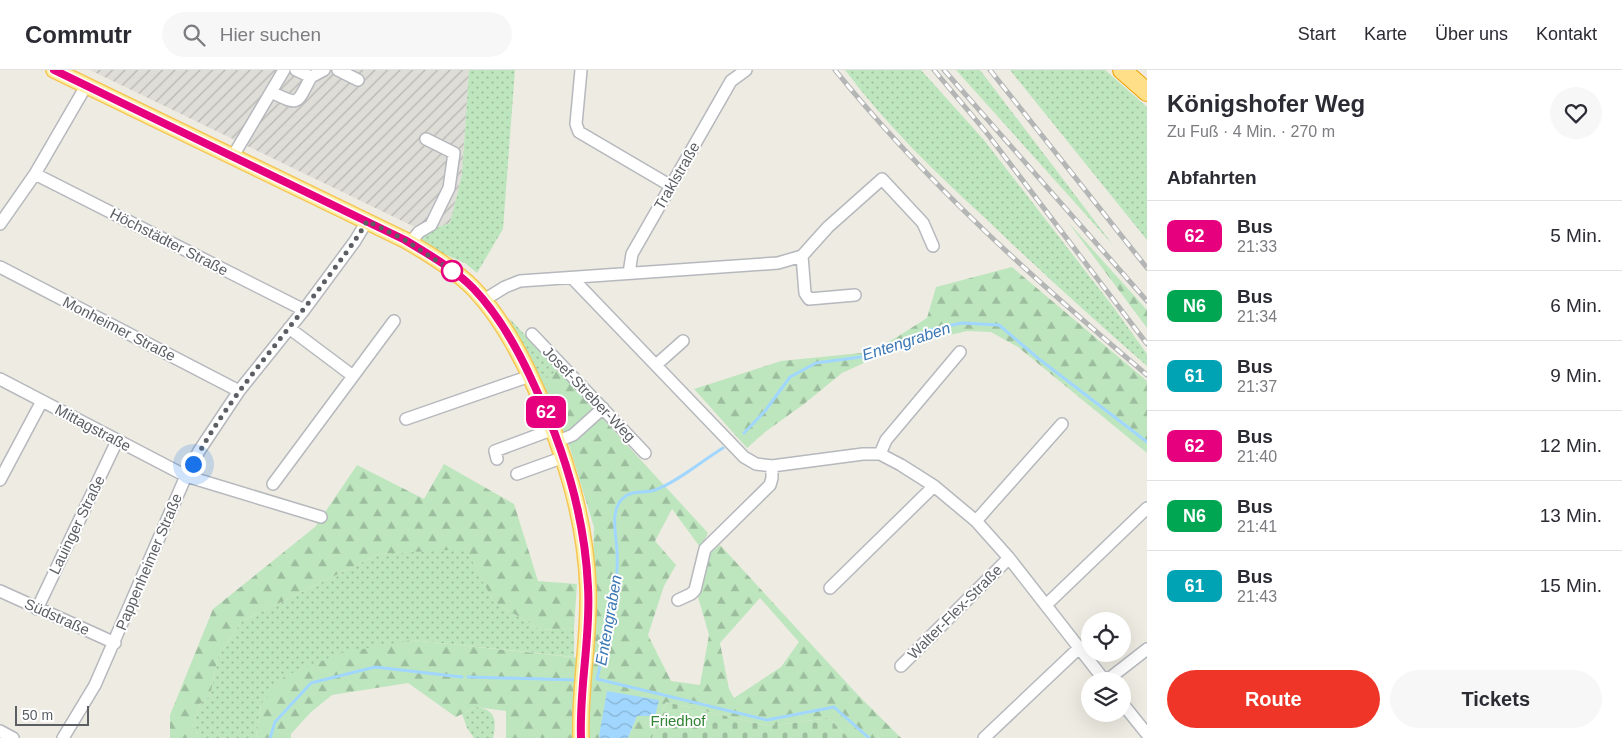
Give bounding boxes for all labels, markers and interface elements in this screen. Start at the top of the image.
search box [162,12,512,57]
text: Commutr [25,21,132,48]
icon: search [180,21,208,49]
text: Hier suchen [220,24,321,45]
text: Start [1298,24,1336,44]
text: Karte [1364,24,1407,44]
text: Über uns [1435,24,1508,44]
text: Kontakt [1536,24,1597,44]
button: heart [1550,87,1602,139]
text: Königshofer Weg [1167,90,1365,117]
text: Zu Fuß · 4 Min. · 270 m [1167,123,1335,140]
street label: Traklstraße [650,139,703,213]
text: Abfahrten [1167,167,1257,188]
street label: Höchstädter Straße [107,204,231,279]
text: Bus [1237,216,1273,237]
text: 5 Min. [1550,225,1602,246]
text: 62 [1184,226,1205,246]
text: 21:33 [1237,238,1277,255]
unlabelled marker [441,260,463,282]
text: Bus [1237,286,1273,307]
street label: Monheimer Straße [60,293,178,364]
text: 6 Min. [1550,295,1602,316]
text: N6 [1183,296,1206,316]
text: 21:34 [1237,308,1277,325]
water label: Entengraben [860,319,952,364]
street label: Josef-Streber-Weg [540,343,639,445]
text: Bus [1237,356,1273,377]
text: 9 Min. [1550,365,1602,386]
text: 61 [1184,366,1205,386]
text: 21:37 [1237,378,1277,395]
line badge: 62 [524,396,568,428]
street label: Mittagstraße [52,400,134,455]
text: 62 [536,402,556,422]
text: Bus [1237,426,1273,447]
text: 12 Min. [1540,435,1602,456]
text: 62 [1184,436,1205,456]
text: 21:40 [1237,448,1277,465]
your location [181,452,206,477]
street label: Lauinger Straße [45,473,108,577]
street label: Pappenheimer Straße [112,491,185,633]
text: Bus [1237,496,1273,517]
text: 13 Min. [1540,505,1602,526]
text: N6 [1183,506,1206,526]
text: 21:41 [1237,518,1277,535]
street label: Walter-Flex-Straße [904,561,1005,662]
text: Bus [1237,566,1273,587]
water label: Entengraben [592,573,625,667]
text: 15 Min. [1540,575,1602,596]
text: 61 [1184,576,1205,596]
text: 21:43 [1237,588,1277,605]
street label: Südstraße [22,595,92,638]
map controls [1081,612,1131,722]
button: locate [1081,612,1131,662]
button: Route [1167,670,1380,728]
button: Tickets [1390,670,1602,728]
button: layers [1081,672,1131,722]
scale bar [15,703,89,726]
text: 50 m [22,707,53,723]
park label: Friedhof [650,712,706,729]

